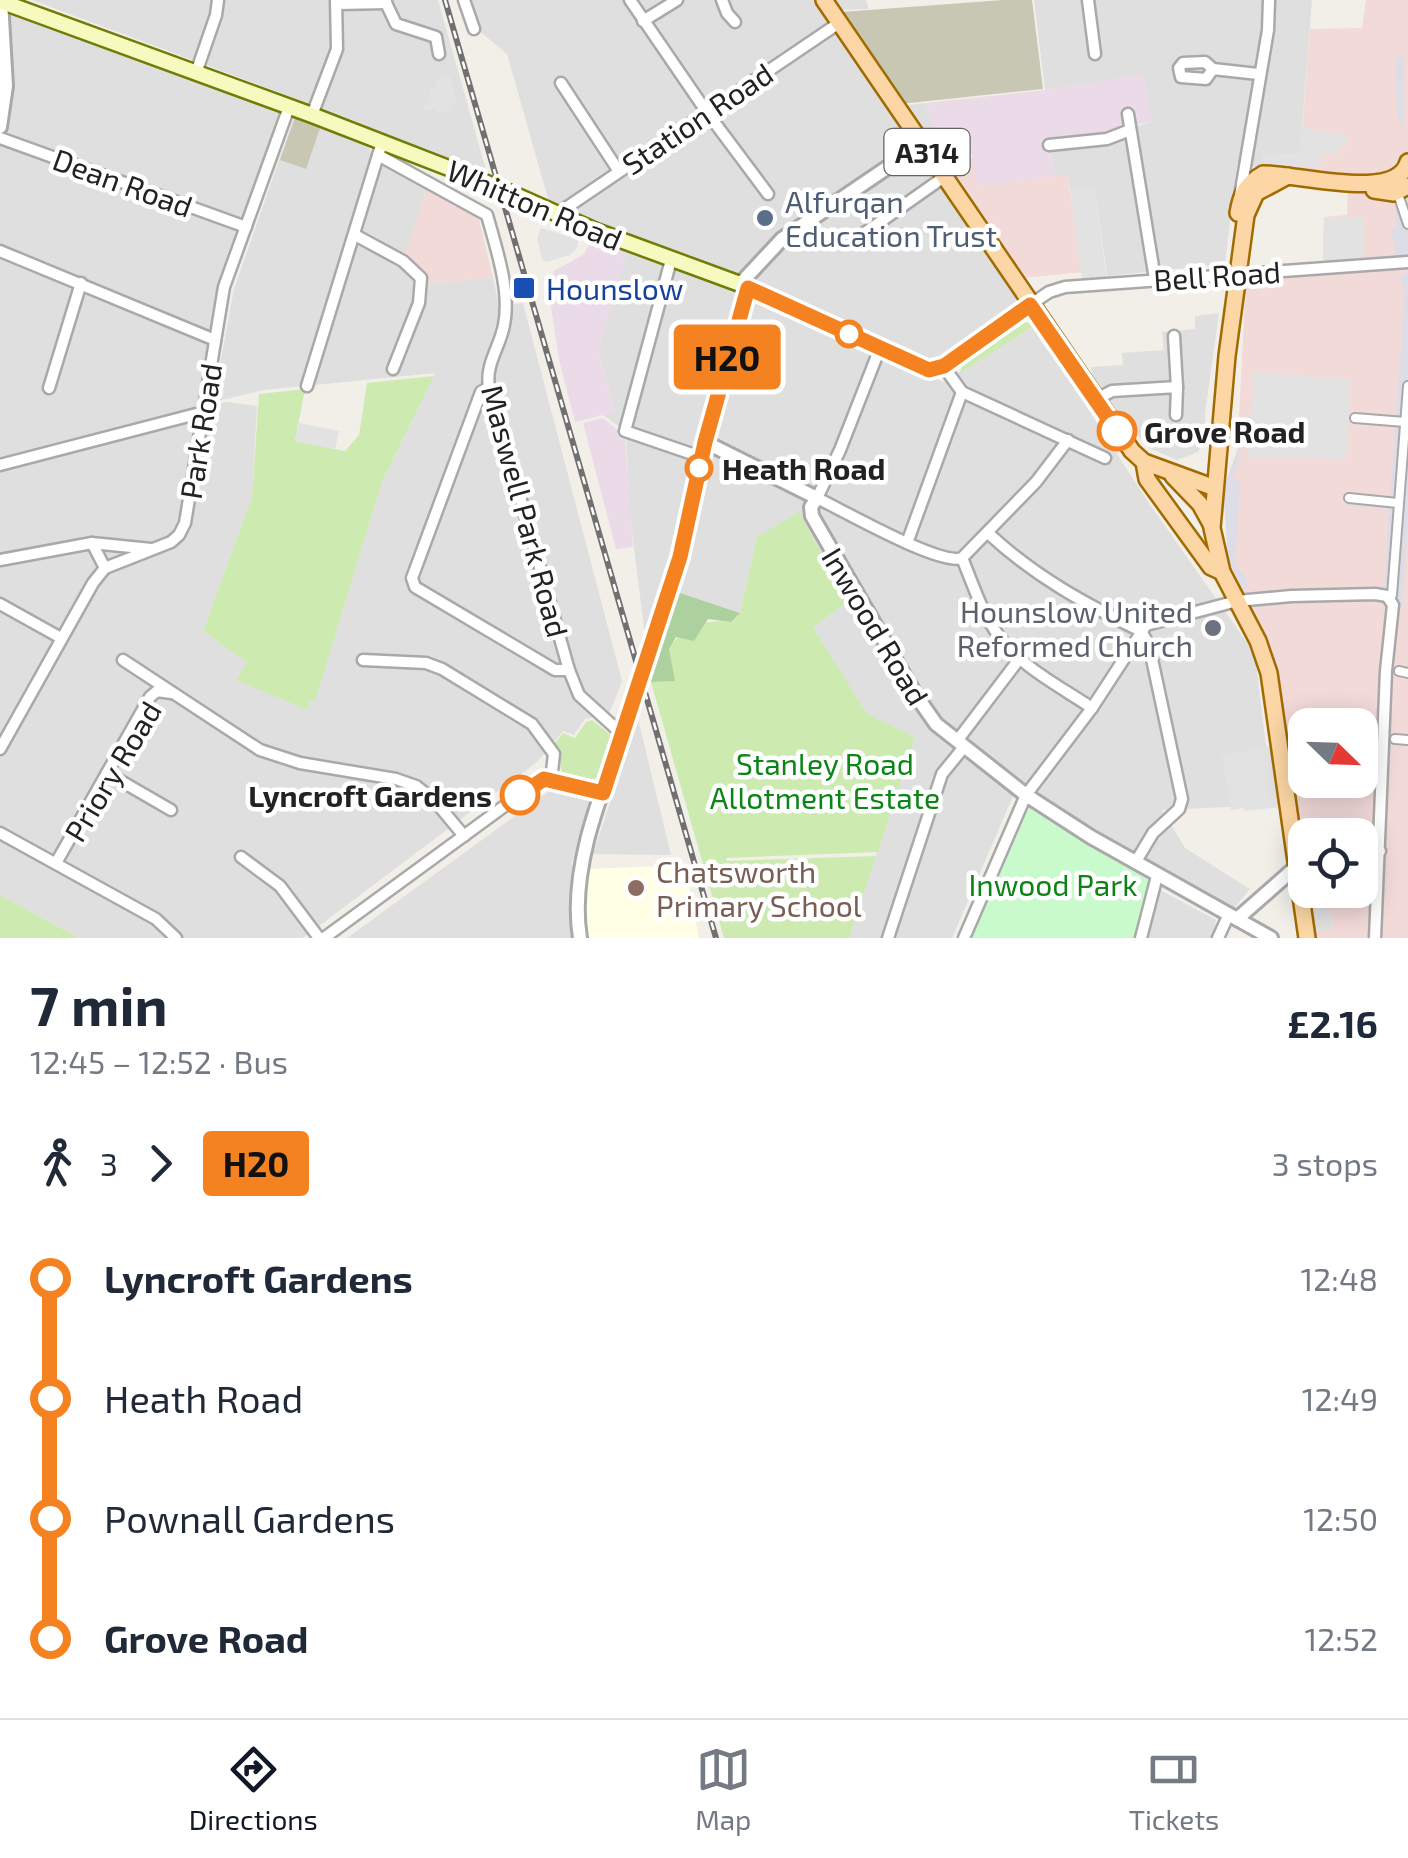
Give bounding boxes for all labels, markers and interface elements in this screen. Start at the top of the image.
street label: Station Road [615,55,779,181]
road number: A314 [884,129,970,175]
street label: Dean Road [48,140,198,224]
street label: Whitton Road [442,151,628,257]
place label: Alfurqan Education Trust [785,183,997,253]
marker: Alfurqan Education Trust [754,207,776,229]
street label: Bell Road [1152,253,1282,297]
place label: Hounslow [546,270,683,306]
marker: Hounslow [511,275,537,301]
unlabelled marker [836,321,862,347]
line badge: H20 [670,324,784,390]
text: H20 [694,336,760,378]
street label: Park Road [172,361,228,501]
street label: Maswell Park Road [475,381,577,641]
marker: Grove Road [1098,412,1136,450]
place label: Grove Road [1144,413,1306,449]
place label: Heath Road [722,450,886,486]
marker: Heath Road [686,455,712,481]
street label: Inwood Road [815,541,937,711]
place label: Hounslow United Reformed Church [957,593,1193,663]
marker: Hounslow United Reformed Church [1202,617,1224,639]
street label: Priory Road [56,694,168,848]
north arrow [1288,708,1378,798]
map controls [1288,708,1378,908]
park label: Stanley Road Allotment Estate [710,745,940,815]
marker: Lyncroft Gardens [501,776,539,814]
place label: Lyncroft Gardens [248,777,492,814]
button: locate [1288,818,1378,908]
place label: Chatsworth Primary School [656,853,862,923]
park label: Inwood Park [968,866,1138,902]
marker: Chatsworth Primary School [625,877,647,899]
text: 7 min [30,971,168,1037]
text: £2.16 [1287,1000,1378,1046]
text: 12:45 – 12:52 · Bus [30,1042,288,1080]
icon: walk [30,1136,85,1191]
icon: forward [133,1136,188,1191]
text: H20 [223,1142,289,1184]
text: 3 [100,1144,118,1182]
text: 3 stops [1272,1144,1378,1182]
text: Lyncroft Gardens [104,1255,413,1301]
text: 12:48 [1301,1259,1378,1297]
text: Heath Road [104,1375,303,1421]
text: 12:49 [1302,1379,1378,1417]
text: Pownall Gardens [104,1495,395,1541]
text: 12:50 [1303,1499,1378,1537]
text: Grove Road [104,1615,309,1661]
text: 12:52 [1305,1619,1378,1657]
tab: Directions [189,1742,318,1836]
tab: Map [695,1742,751,1836]
tab: Tickets [1129,1742,1219,1836]

